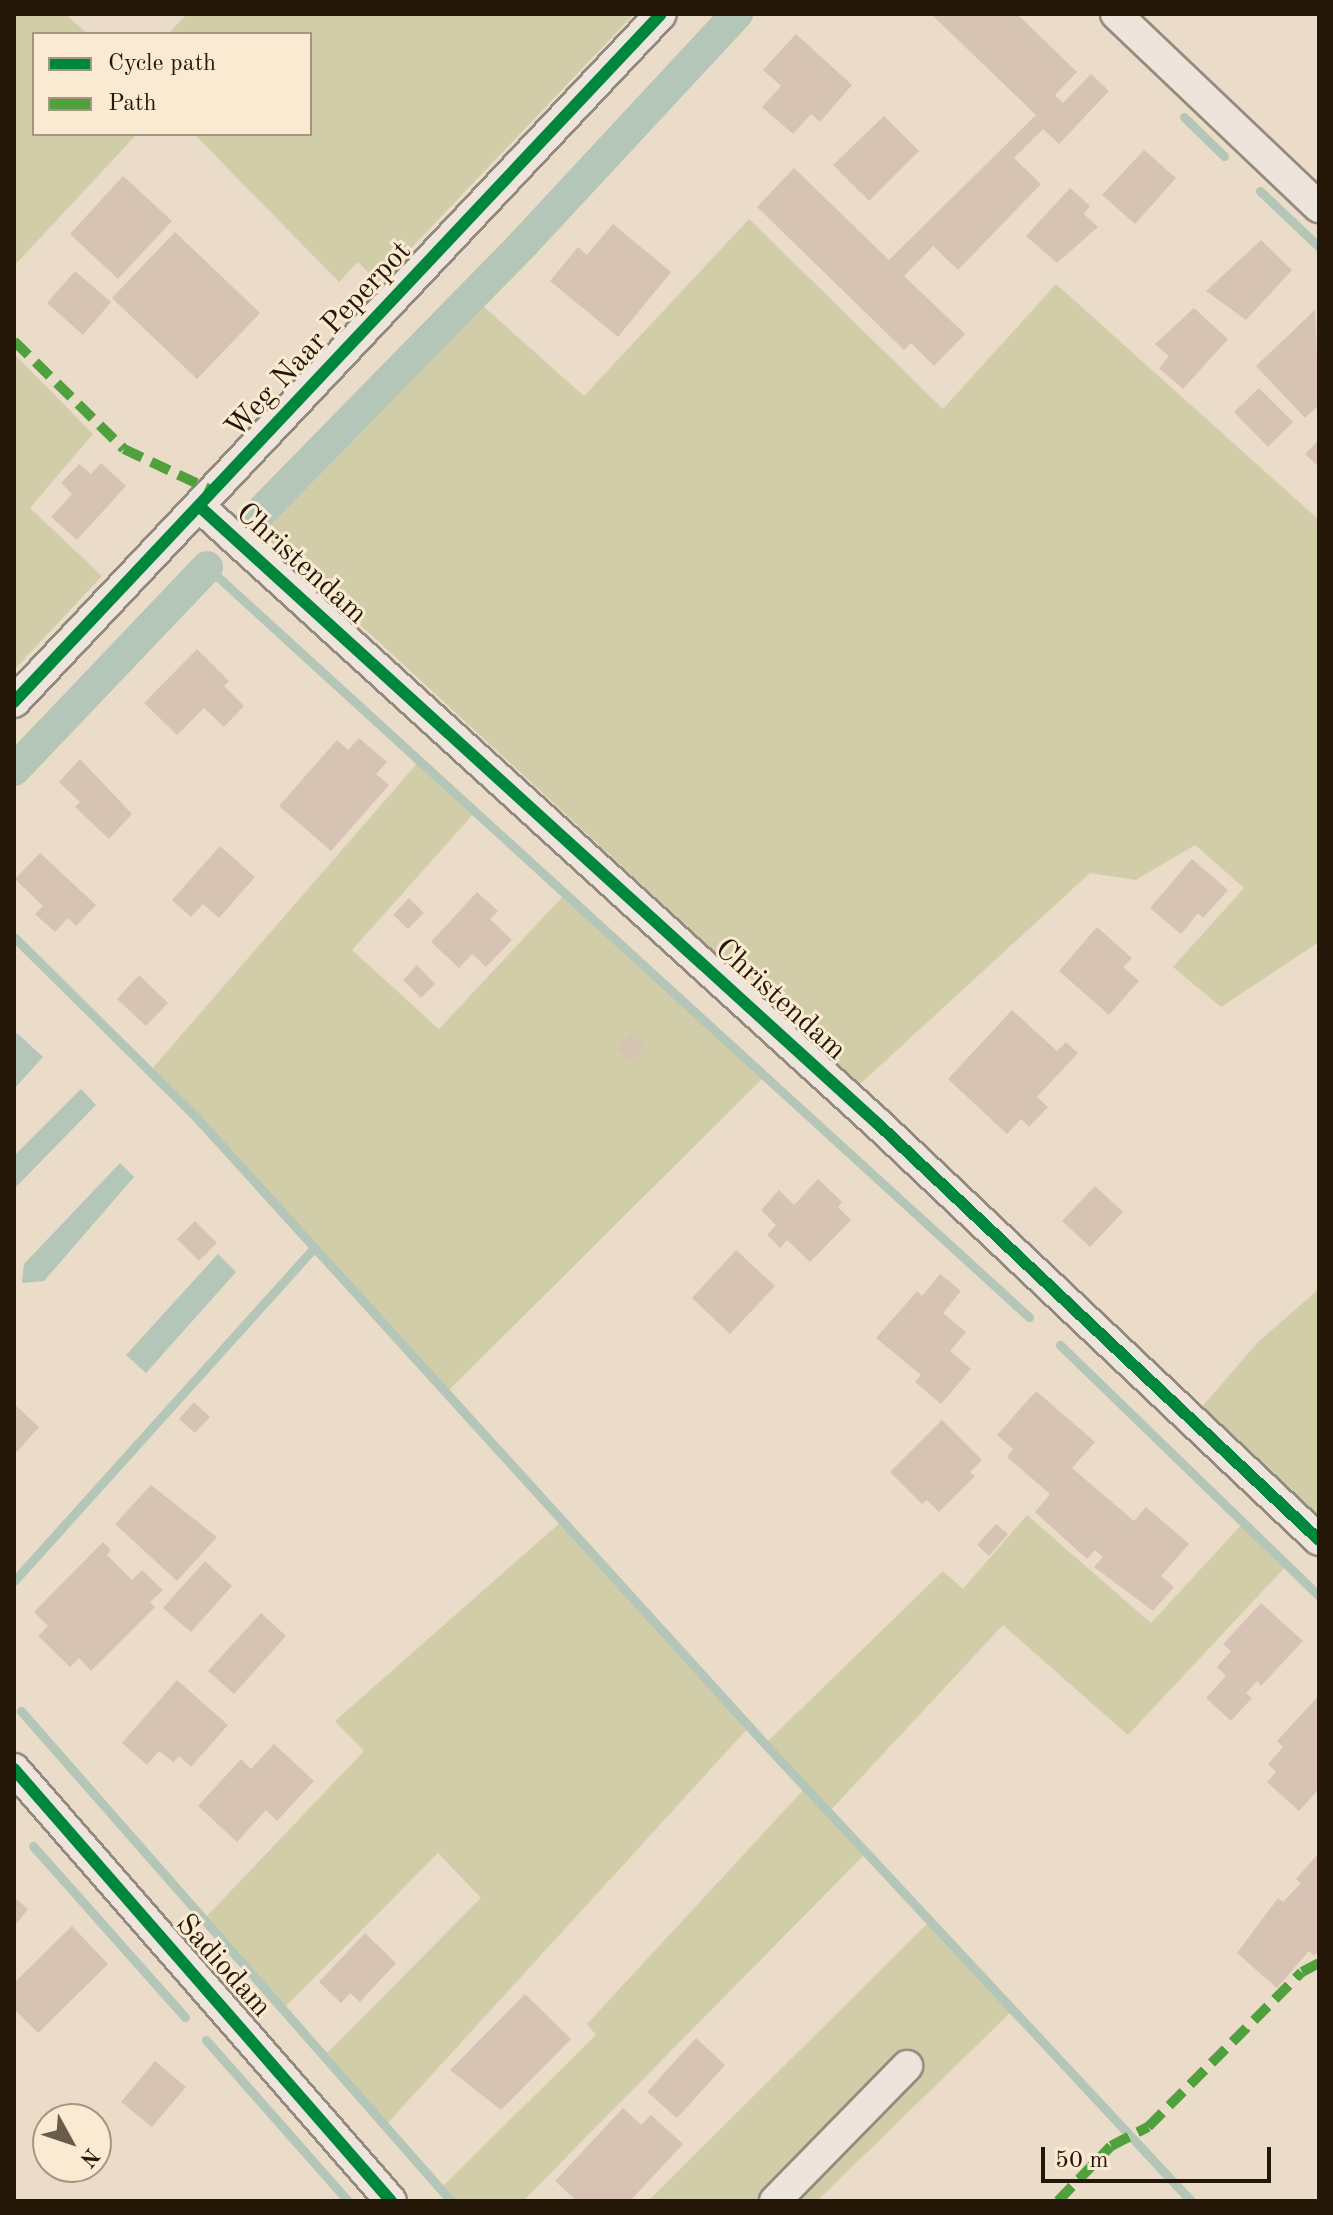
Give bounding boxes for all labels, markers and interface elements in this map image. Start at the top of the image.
legend [32,32,312,136]
text: Cycle path [108,52,216,76]
text: Path [108,92,157,116]
street label: Weg Naar Peperpot [218,234,420,446]
street label: Christendam [228,496,374,632]
street label: Christendam [707,932,853,1068]
street label: Sadiodam [167,1907,279,2025]
north arrow [32,2103,112,2183]
scale bar [1045,2131,1275,2181]
text: N [75,2144,103,2171]
text: 50 m [1055,2149,1109,2173]

